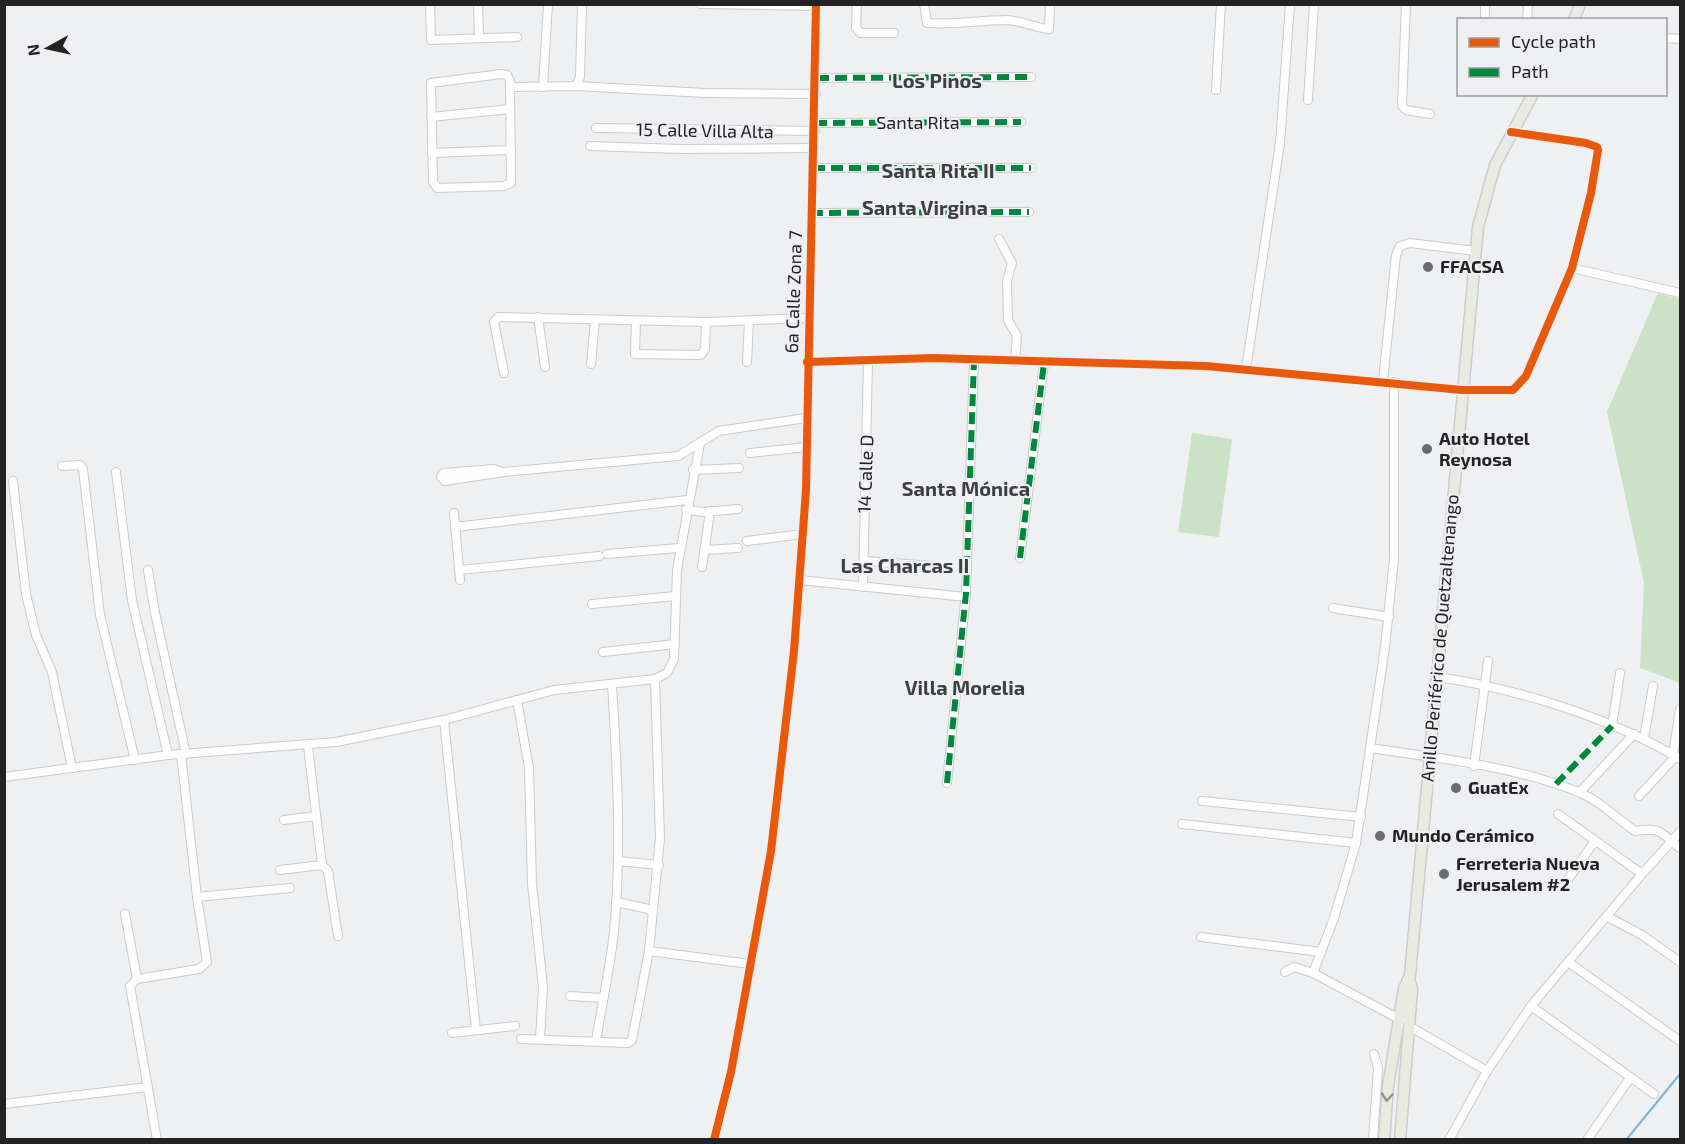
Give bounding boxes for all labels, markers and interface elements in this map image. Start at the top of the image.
north arrow [18,18,78,78]
legend [1457,18,1667,96]
text: Cycle path [1511,30,1596,52]
text: N [22,43,43,57]
text: Path [1511,60,1549,82]
district label: Los Pinos [892,68,982,92]
street label: Santa Rita [876,111,960,133]
street label: 15 Calle Villa Alta [636,118,774,142]
district label: Santa Rita II [881,158,995,182]
district label: Santa Virgina [862,195,988,219]
street label: 6a Calle Zona 7 [780,230,806,354]
place label: FFACSA [1440,255,1504,277]
marker: FFACSA [1421,260,1435,274]
place label: Auto Hotel Reynosa [1439,427,1530,470]
street label: 14 Calle D [853,434,877,514]
marker: Auto Hotel Reynosa [1420,442,1434,456]
district label: Santa Mónica [902,476,1030,500]
street label: Anillo Periférico de Quetzaltenango [1415,493,1463,783]
district label: Las Charcas II [841,553,969,577]
district label: Villa Morelia [905,675,1025,699]
place label: GuatEx [1468,776,1529,798]
marker: GuatEx [1449,781,1463,795]
place label: Mundo Cerámico [1392,824,1534,846]
marker: Mundo Cerámico [1373,829,1387,843]
place label: Ferreteria Nueva Jerusalem #2 [1456,852,1600,895]
marker: Ferreteria Nueva Jerusalem #2 [1437,867,1451,881]
one-way arrow [1381,1093,1394,1102]

